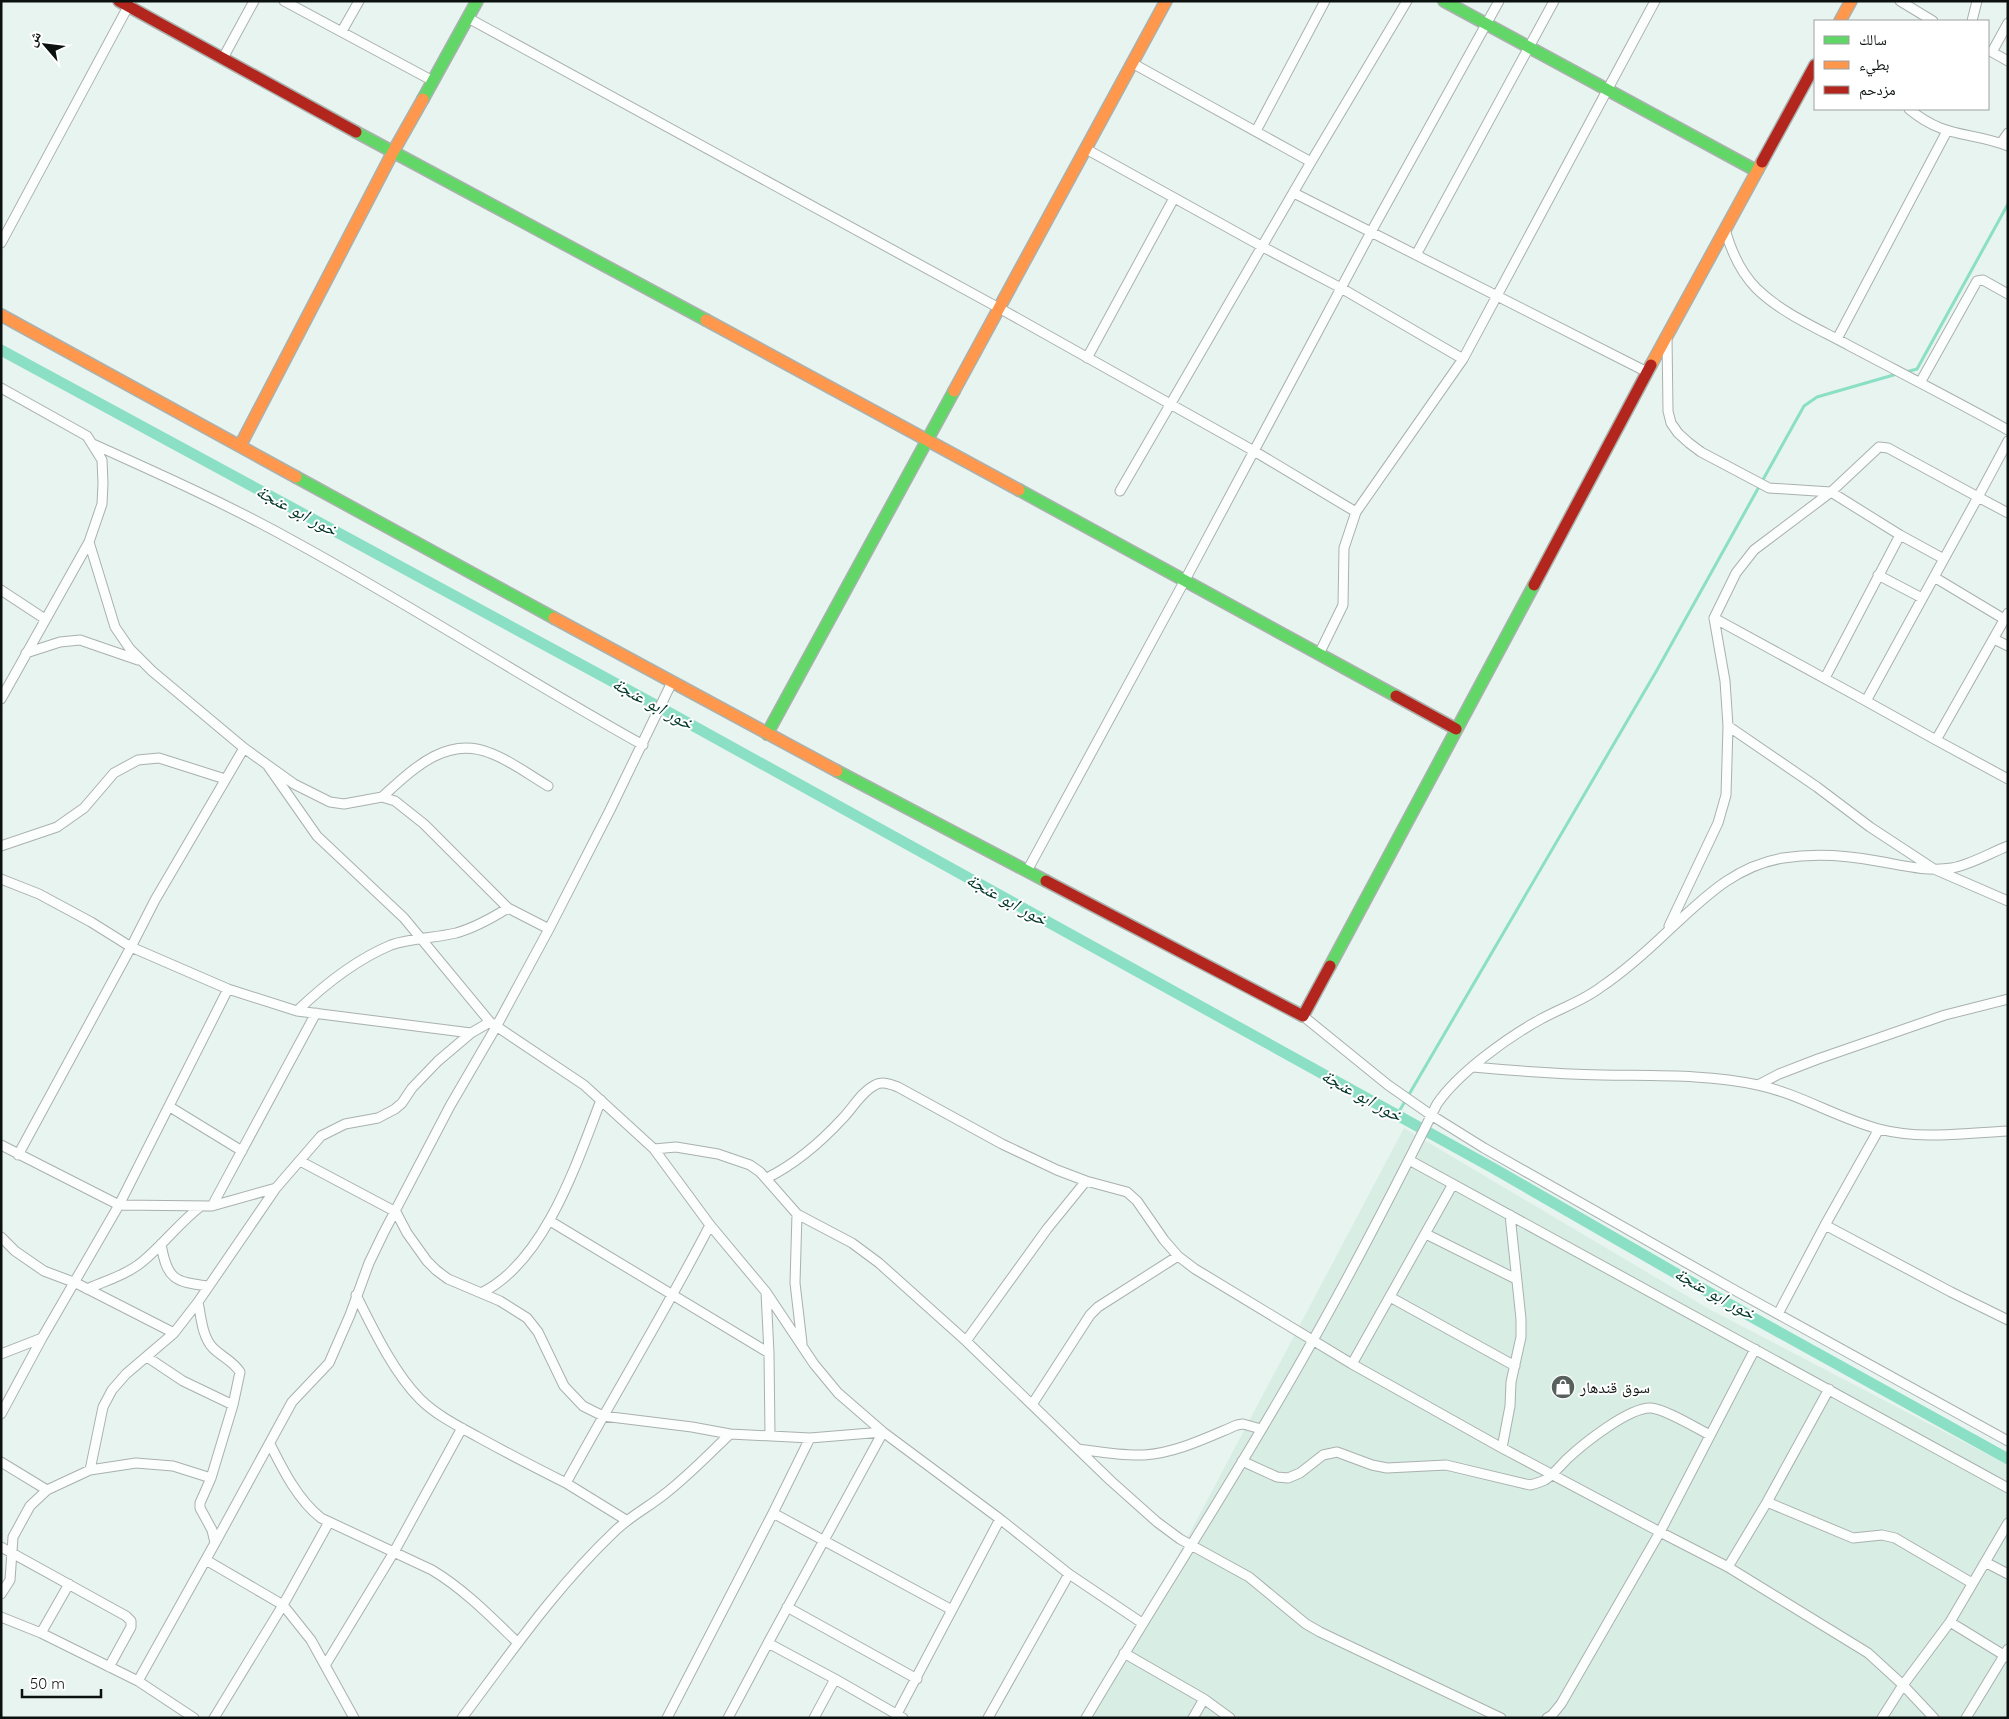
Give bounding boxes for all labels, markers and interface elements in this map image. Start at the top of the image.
north arrow [20,20,70,70]
legend [1814,20,1989,110]
text: ش [22,28,45,50]
text: سالك [1859,30,1887,49]
text: بطيء [1859,55,1889,77]
text: مزدحم [1859,80,1896,100]
water label: خور ابو عنجة [252,479,342,541]
water label: خور ابو عنجة [609,671,698,735]
water label: خور ابو عنجة [963,867,1052,931]
water label: خور ابو عنجة [1318,1063,1407,1127]
water label: خور ابو عنجة [1671,1261,1760,1325]
shop icon: سوق قندهار [1550,1374,1576,1400]
place label: سوق قندهار [1579,1377,1650,1398]
scale bar [22,1666,101,1698]
text: 50 m [30,1674,65,1693]

